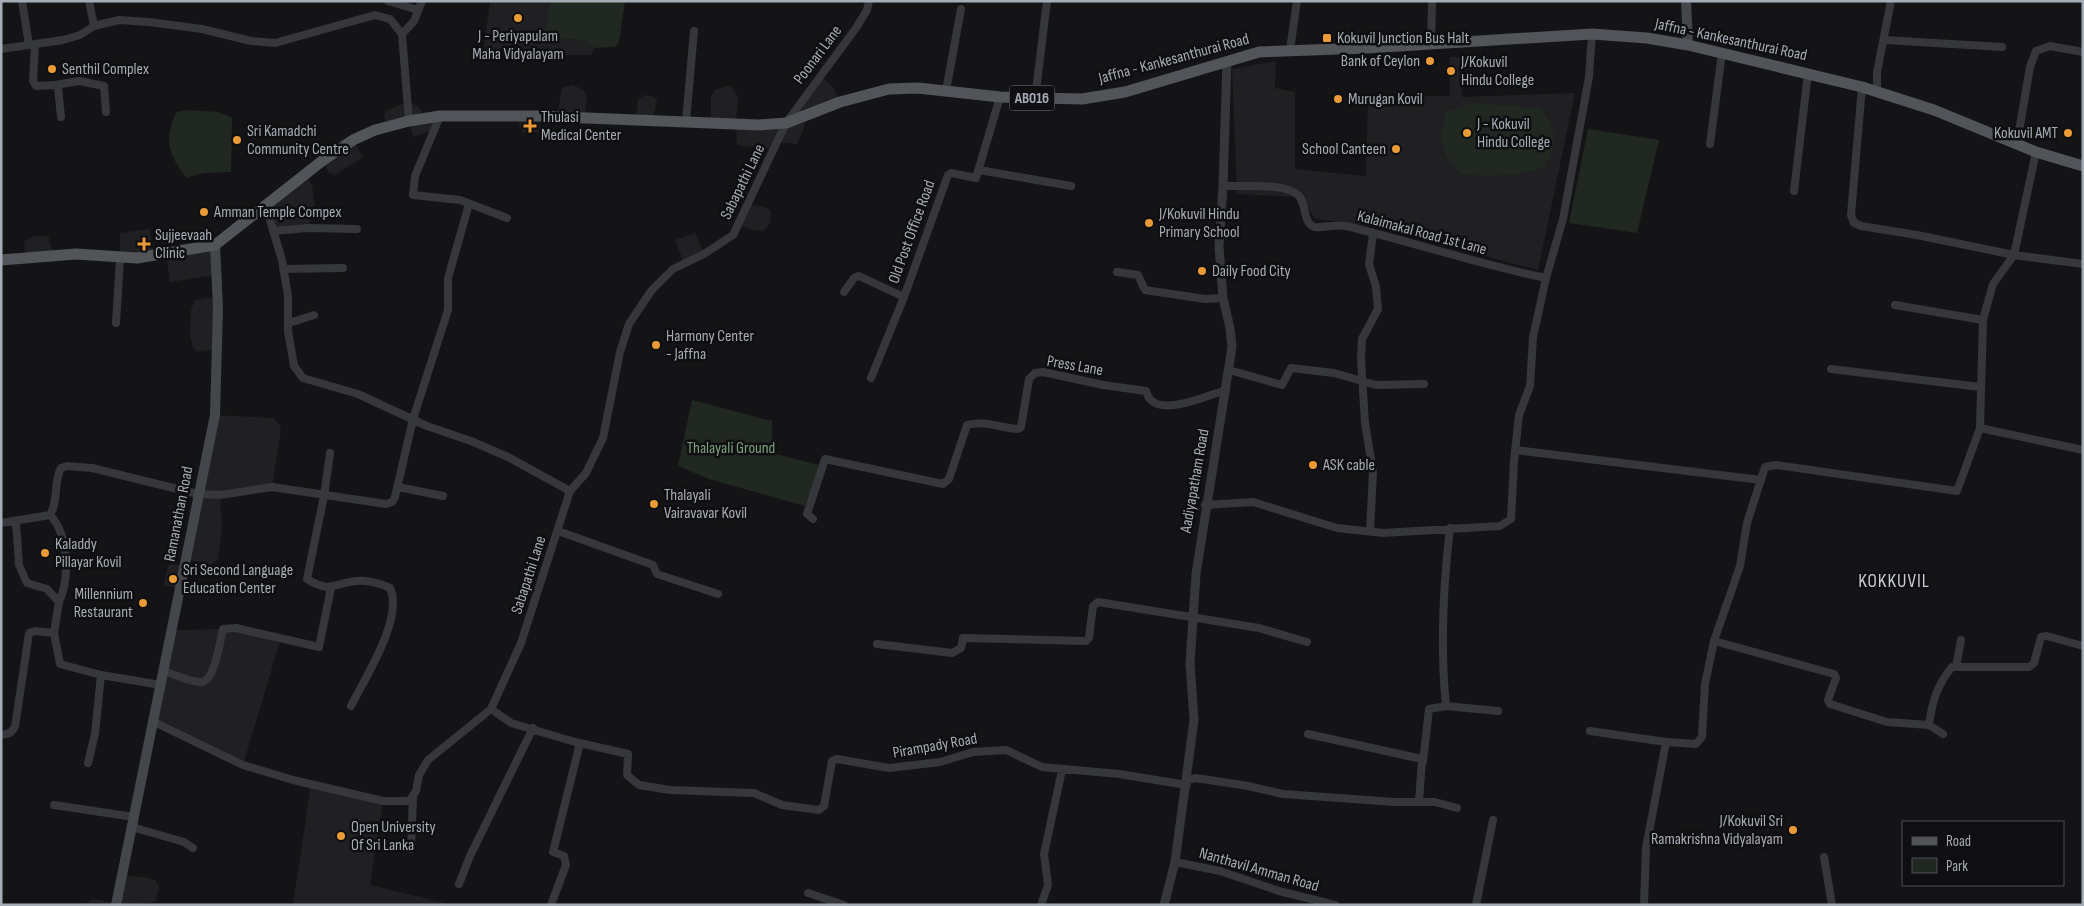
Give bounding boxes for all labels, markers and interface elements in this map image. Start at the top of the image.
marker: J - Periyapulam Maha Vidyalayam [512,12,524,24]
street label: Jaffna - Kankesanthurai Road [1652,14,1809,65]
street label: Poonari Lane [790,22,846,88]
place label: J - Periyapulam Maha Vidyalayam [472,27,564,64]
place label: Kokuvil Junction Bus Halt [1337,29,1469,48]
street label: Jaffna - Kankesanthurai Road [1096,30,1251,88]
marker: Kokuvil Junction Bus Halt [1321,32,1333,44]
place label: Bank of Ceylon [1341,52,1420,71]
place label: J/Kokuvil Hindu College [1460,53,1534,90]
marker: Bank of Ceylon [1424,55,1436,67]
place label: Senthil Complex [62,60,149,79]
marker: Senthil Complex [46,63,58,75]
marker: J/Kokuvil Hindu College [1445,65,1457,77]
road number: AB016 [1010,86,1054,110]
place label: Murugan Kovil [1348,90,1423,109]
marker: Murugan Kovil [1332,93,1344,105]
place label: Thulasi Medical Center [541,108,622,145]
place label: J - Kokuvil Hindu College [1476,115,1550,152]
marker: Thulasi Medical Center [523,119,537,133]
place label: Sri Kamadchi Community Centre [247,122,349,159]
place label: Kokuvil AMT [1994,124,2059,143]
marker: J - Kokuvil Hindu College [1461,127,1473,139]
marker: Kokuvil AMT [2062,127,2074,139]
marker: Sri Kamadchi Community Centre [231,134,243,146]
place label: School Canteen [1302,140,1386,159]
street label: Sabapathi Lane [717,141,769,223]
marker: School Canteen [1390,143,1402,155]
street label: Old Post Office Road [884,178,940,286]
place label: Amman Temple Compex [213,203,341,222]
place label: J/Kokuvil Hindu Primary School [1158,205,1240,242]
marker: Amman Temple Compex [198,206,210,218]
street label: Kalaimakal Road 1st Lane [1355,207,1489,259]
marker: J/Kokuvil Hindu Primary School [1143,217,1155,229]
place label: Sujjeevaah Clinic [155,226,212,263]
marker: Sujjeevaah Clinic [137,237,151,251]
place label: Daily Food City [1212,262,1291,281]
marker: Daily Food City [1196,265,1208,277]
place label: Harmony Center - Jaffna [666,327,755,364]
marker: Harmony Center - Jaffna [650,339,662,351]
street label: Press Lane [1045,352,1105,380]
street label: Aadiyapatham Road [1176,428,1213,535]
park label: Thalayali Ground [687,439,775,458]
place label: ASK cable [1322,456,1375,475]
marker: ASK cable [1307,459,1319,471]
street label: Ramanathan Road [160,465,198,563]
place label: Thalayali Vairavavar Kovil [664,486,747,523]
marker: Thalayali Vairavavar Kovil [648,498,660,510]
street label: Sabapathi Lane [507,533,551,617]
place label: Kaladdy Pillayar Kovil [55,535,122,572]
marker: Kaladdy Pillayar Kovil [39,547,51,559]
place label: Sri Second Language Education Center [183,561,293,598]
district label: KOKKUVIL [1858,570,1930,593]
marker: Sri Second Language Education Center [167,573,179,585]
place label: Millennium Restaurant [74,585,133,622]
marker: Millennium Restaurant [137,597,149,609]
street label: Pirampady Road [891,729,979,763]
place label: J/Kokuvil Sri Ramakrishna Vidyalayam [1651,812,1783,849]
place label: Open University Of Sri Lanka [351,818,436,855]
legend [1902,821,2064,886]
marker: J/Kokuvil Sri Ramakrishna Vidyalayam [1787,824,1799,836]
marker: Open University Of Sri Lanka [335,830,347,842]
text: Road [1946,832,1971,851]
street label: Nanthavil Amman Road [1197,844,1321,896]
text: Park [1946,857,1968,876]

